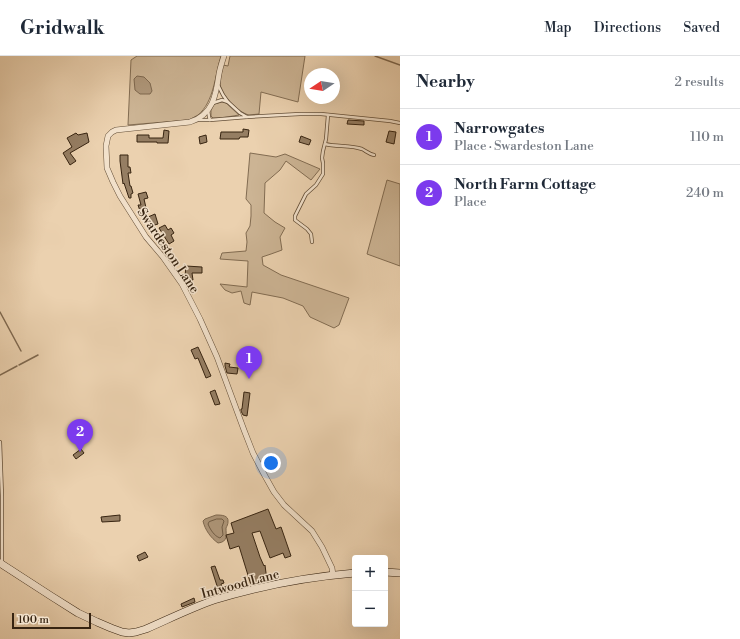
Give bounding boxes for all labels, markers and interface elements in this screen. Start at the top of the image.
text: Gridwalk [20,16,104,40]
text: Map [544,19,572,37]
text: Directions [594,19,661,37]
text: Saved [683,19,720,37]
north arrow [304,68,340,104]
text: Nearby [416,71,475,93]
text: 2 results [675,74,724,90]
text: Narrowgates [454,119,545,138]
text: 1 [426,129,432,145]
text: 110 m [690,129,724,145]
text: Place · Swardeston Lane [454,138,594,154]
text: North Farm Cottage [454,175,596,194]
text: 2 [425,185,433,201]
text: 240 m [686,185,724,201]
text: Place [454,194,486,210]
street label: Swardeston Lane [134,205,203,297]
pin: 1 [236,346,262,379]
pin: 2 [67,419,93,452]
your location [261,453,281,473]
map controls [352,555,388,627]
button: + [352,555,388,591]
street label: Intwood Lane [199,566,282,602]
button: − [352,591,388,627]
scale bar [12,611,91,630]
text: 100 m [18,613,49,627]

